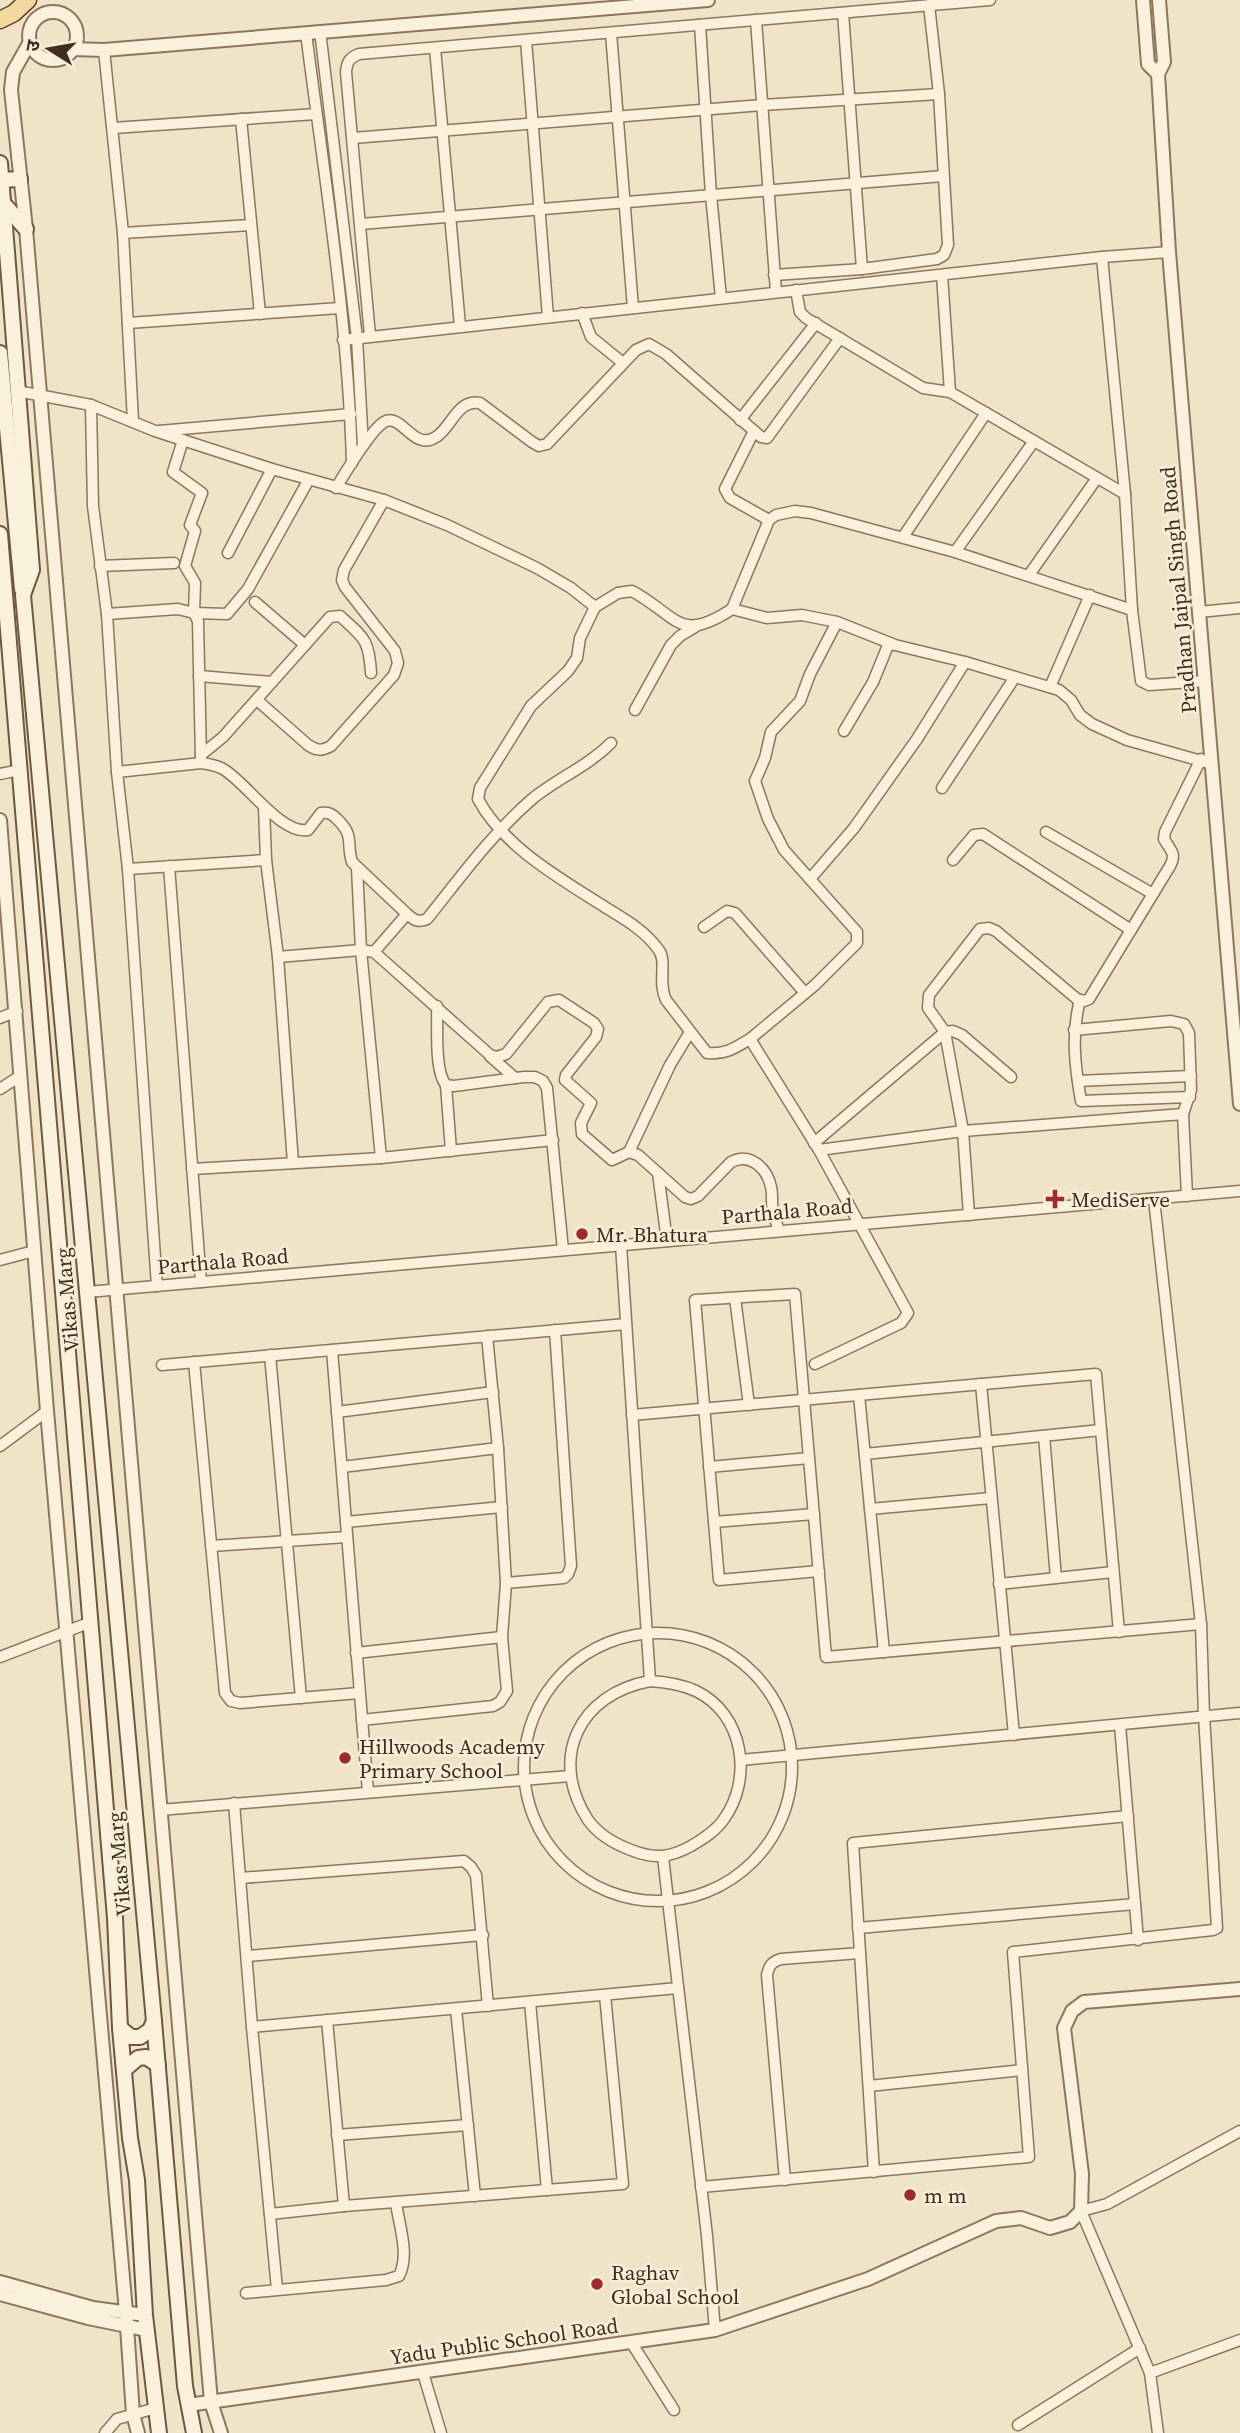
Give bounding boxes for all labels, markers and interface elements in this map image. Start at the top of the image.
north arrow [14,14,84,84]
text: उ [18,37,46,54]
street label: Pradhan Jaipal Singh Road [1153,465,1203,715]
place label: MediServe [1071,1185,1170,1214]
marker: MediServe [1045,1189,1065,1209]
street label: Parthala Road [720,1191,854,1231]
place label: Mr. Bhatura [596,1220,708,1249]
marker: Mr. Bhatura [574,1226,590,1242]
street label: Parthala Road [156,1241,290,1281]
street label: Vikas Marg [48,1247,86,1353]
place label: Hillwoods Academy Primary School [359,1732,545,1785]
marker: Hillwoods Academy Primary School [337,1750,353,1766]
street label: Vikas Marg [100,1811,138,1917]
place label: m m [924,2181,967,2210]
marker: m m [902,2187,918,2203]
place label: Raghav Global School [611,2258,739,2311]
marker: Raghav Global School [589,2276,605,2292]
street label: Yadu Public School Road [388,2311,620,2371]

